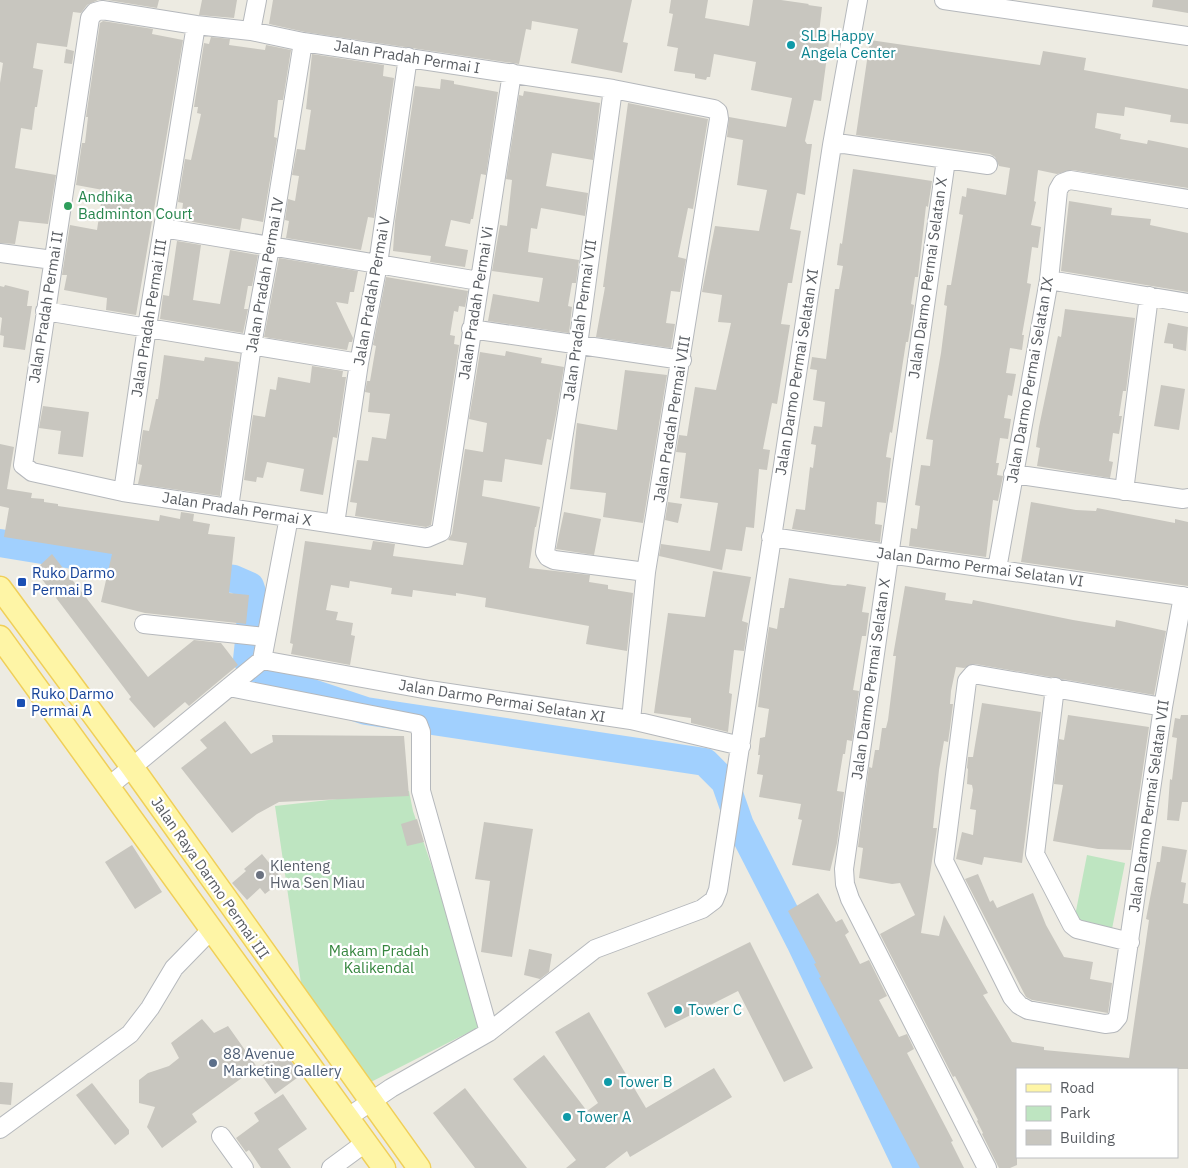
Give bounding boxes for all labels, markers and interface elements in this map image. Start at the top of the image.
place label: SLB Happy Angela Center [801,26,896,62]
street label: Jalan Pradah Permai I [333,36,482,77]
marker: SLB Happy Angela Center [785,39,797,51]
street label: Jalan Darmo Permai Selatan X [904,176,951,380]
place label: Andhika Badminton Court [78,187,193,223]
street label: Jalan Pradah Permai IV [242,196,287,354]
marker: Andhika Badminton Court [62,200,74,212]
street label: Jalan Pradah Permai V [349,215,394,367]
street label: Jalan Pradah Permai Vi [454,225,497,381]
street label: Jalan Pradah Permai II [24,229,67,384]
street label: Jalan Pradah Permai III [127,237,170,398]
street label: Jalan Pradah Permai VII [559,238,600,402]
street label: Jalan Darmo Permai Selatan XI [771,267,822,477]
street label: Jalan Darmo Permai Selatan IX [1002,275,1057,484]
street label: Jalan Pradah Permai VIII [649,334,694,504]
street label: Jalan Pradah Permai X [161,487,313,530]
street label: Jalan Darmo Permai Selatan VI [875,543,1085,590]
place label: Ruko Darmo Permai B [32,563,115,599]
marker: Ruko Darmo Permai B [16,576,28,588]
street label: Jalan Darmo Permai Selatan X [847,577,894,781]
street label: Jalan Darmo Permai Selatan XI [397,675,607,726]
place label: Ruko Darmo Permai A [31,684,114,720]
marker: Ruko Darmo Permai A [15,697,27,709]
street label: Jalan Darmo Permai Selatan VII [1124,698,1173,914]
street label: Jalan Raya Darmo Permai III [147,793,274,962]
place label: Klenteng Hwa Sen Miau [270,856,365,892]
marker: Klenteng Hwa Sen Miau [254,869,266,881]
park label: Makam Pradah Kalikendal [329,941,429,977]
place label: Tower C [688,1000,742,1019]
marker: Tower C [672,1004,684,1016]
place label: 88 Avenue Marketing Gallery [223,1044,342,1080]
marker: 88 Avenue Marketing Gallery [207,1057,219,1069]
legend [1016,1068,1178,1158]
place label: Tower B [618,1072,672,1091]
marker: Tower B [602,1076,614,1088]
text: Road [1060,1078,1095,1097]
text: Park [1060,1103,1090,1122]
place label: Tower A [577,1107,632,1126]
marker: Tower A [561,1111,573,1123]
text: Building [1060,1128,1115,1147]

